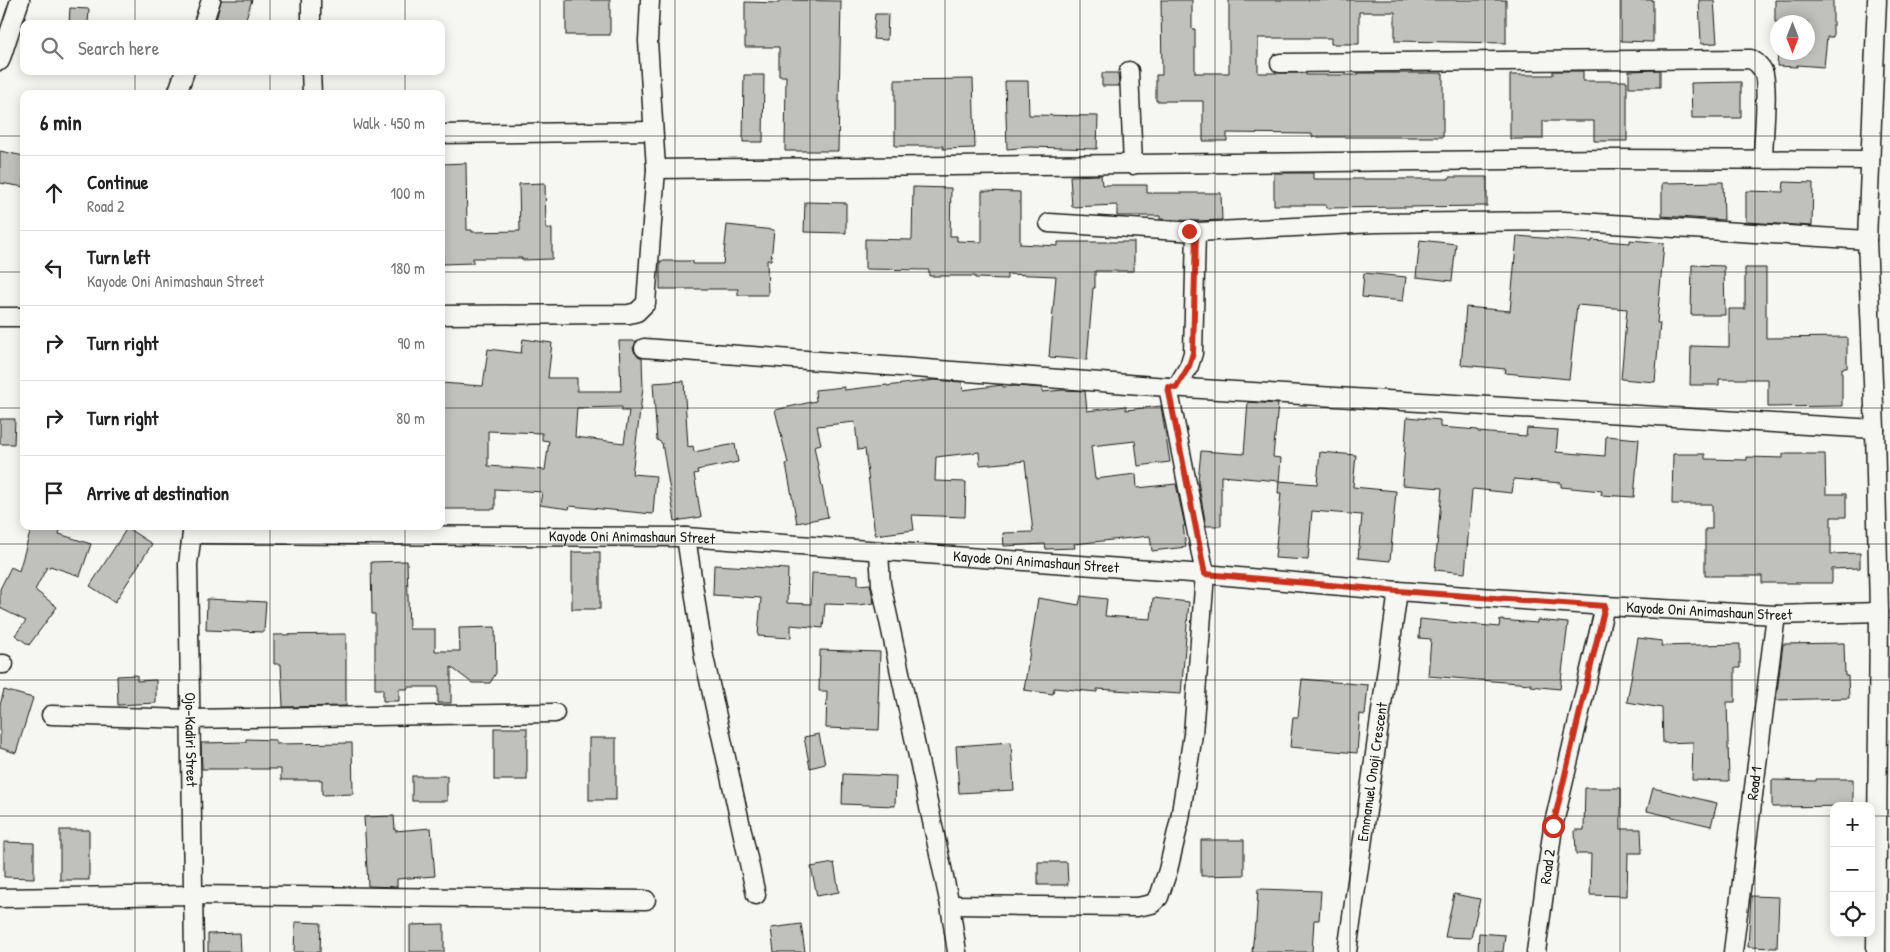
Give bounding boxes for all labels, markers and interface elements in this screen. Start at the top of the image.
north arrow [1770,15,1815,60]
search box [20,20,445,75]
icon: search [38,34,66,62]
text: Search here [78,35,159,61]
text: 6 min [40,108,82,137]
text: Walk · 450 m [353,112,425,134]
text: Continue [87,169,148,195]
icon: ahead [40,179,68,207]
text: 100 m [390,182,425,204]
text: Road 2 [87,195,124,217]
route end [1178,220,1201,243]
text: Turn left [87,244,150,270]
icon: left [40,254,68,282]
text: 180 m [391,257,425,279]
text: Kayode Oni Animashaun Street [87,270,264,292]
icon: right [40,329,68,357]
text: Turn right [87,330,158,356]
text: 90 m [397,332,425,354]
icon: right [40,404,68,432]
text: Turn right [87,405,158,431]
text: 80 m [396,407,425,429]
icon: arrive [40,479,68,507]
text: Arrive at destination [87,480,229,506]
street label: Kayode Oni Animashaun Street [549,525,717,549]
street label: Kayode Oni Animashaun Street [953,545,1121,578]
street label: Kayode Oni Animashaun Street [1626,596,1793,625]
street label: Ojo-Kadiri Street [180,692,202,788]
street label: Emmanuel Onoji Crescent [1352,700,1392,843]
street label: Road 1 [1741,765,1767,801]
map controls [1830,802,1875,937]
button: + [1830,802,1875,847]
route start [1542,815,1565,838]
button: − [1830,847,1875,892]
street label: Road 2 [1534,848,1560,886]
button: locate [1830,892,1875,937]

